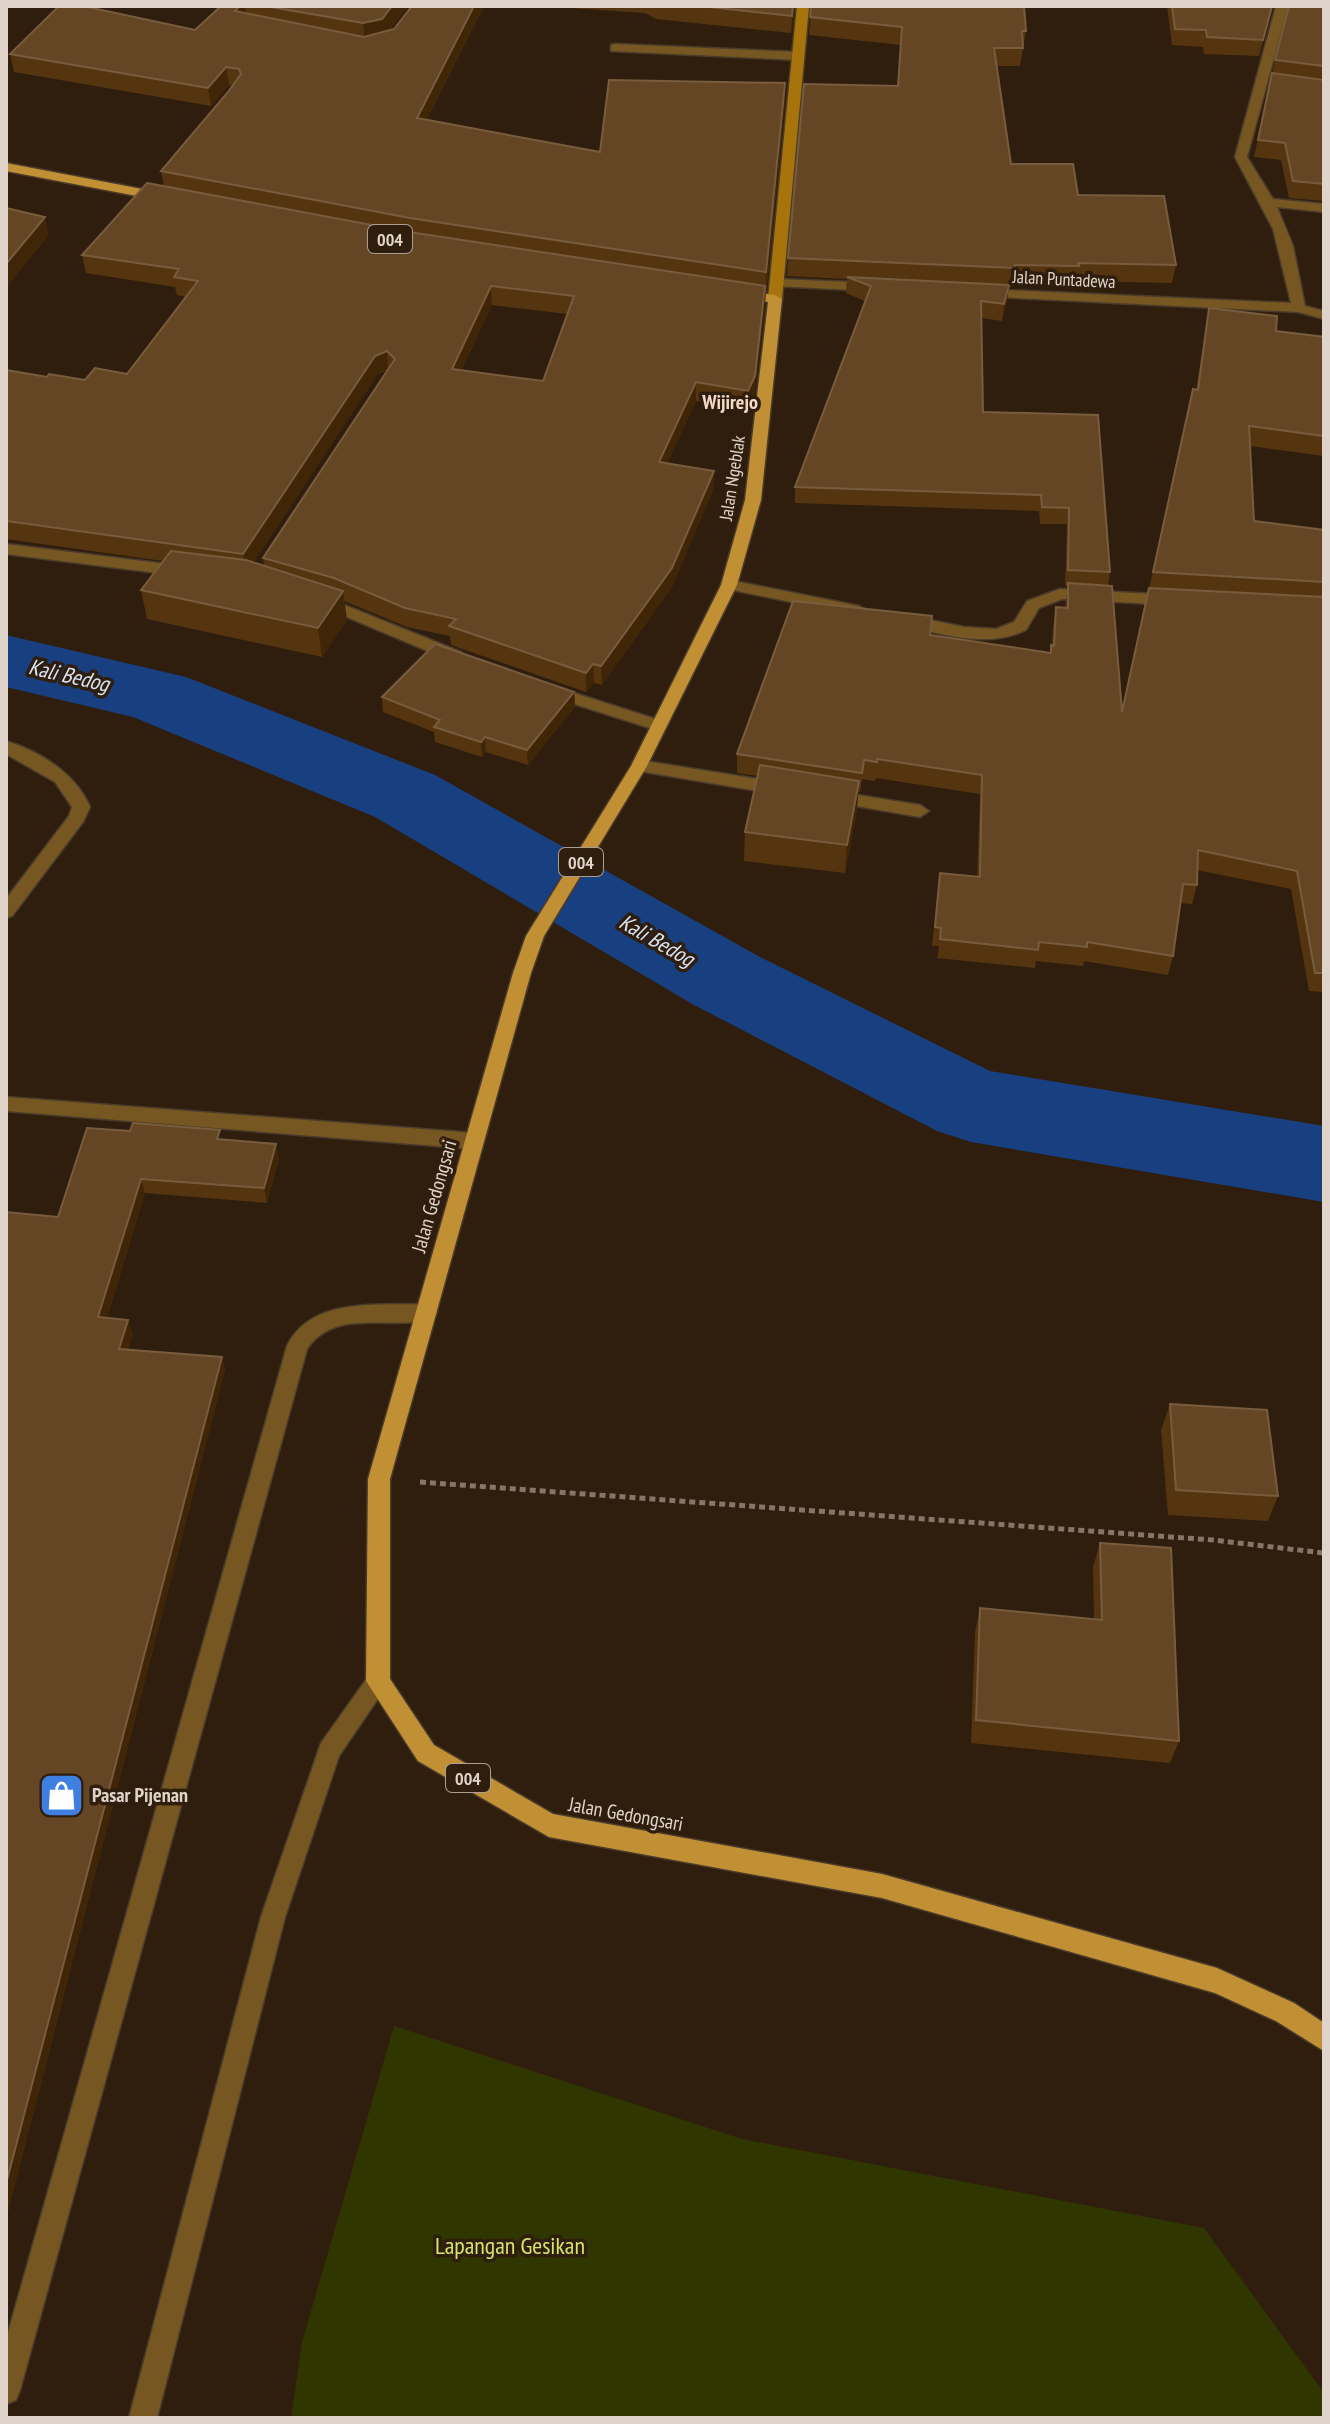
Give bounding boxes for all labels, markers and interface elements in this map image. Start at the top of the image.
road number: 004 [368,225,412,253]
street label: Jalan Puntadewa [1011,265,1116,293]
district label: Wijirejo [701,389,758,415]
street label: Jalan Ngeblak [714,434,750,523]
water label: Kali Bedog [26,652,113,698]
road number: 004 [559,848,603,876]
water label: Kali Bedog [615,907,701,973]
street label: Jalan Gedongsari [405,1137,462,1256]
road number: 004 [446,1764,490,1792]
shop icon: Pasar Pijenan [37,1771,85,1819]
place label: Pasar Pijenan [92,1782,188,1808]
street label: Jalan Gedongsari [566,1791,685,1837]
park label: Lapangan Gesikan [435,2230,585,2261]

